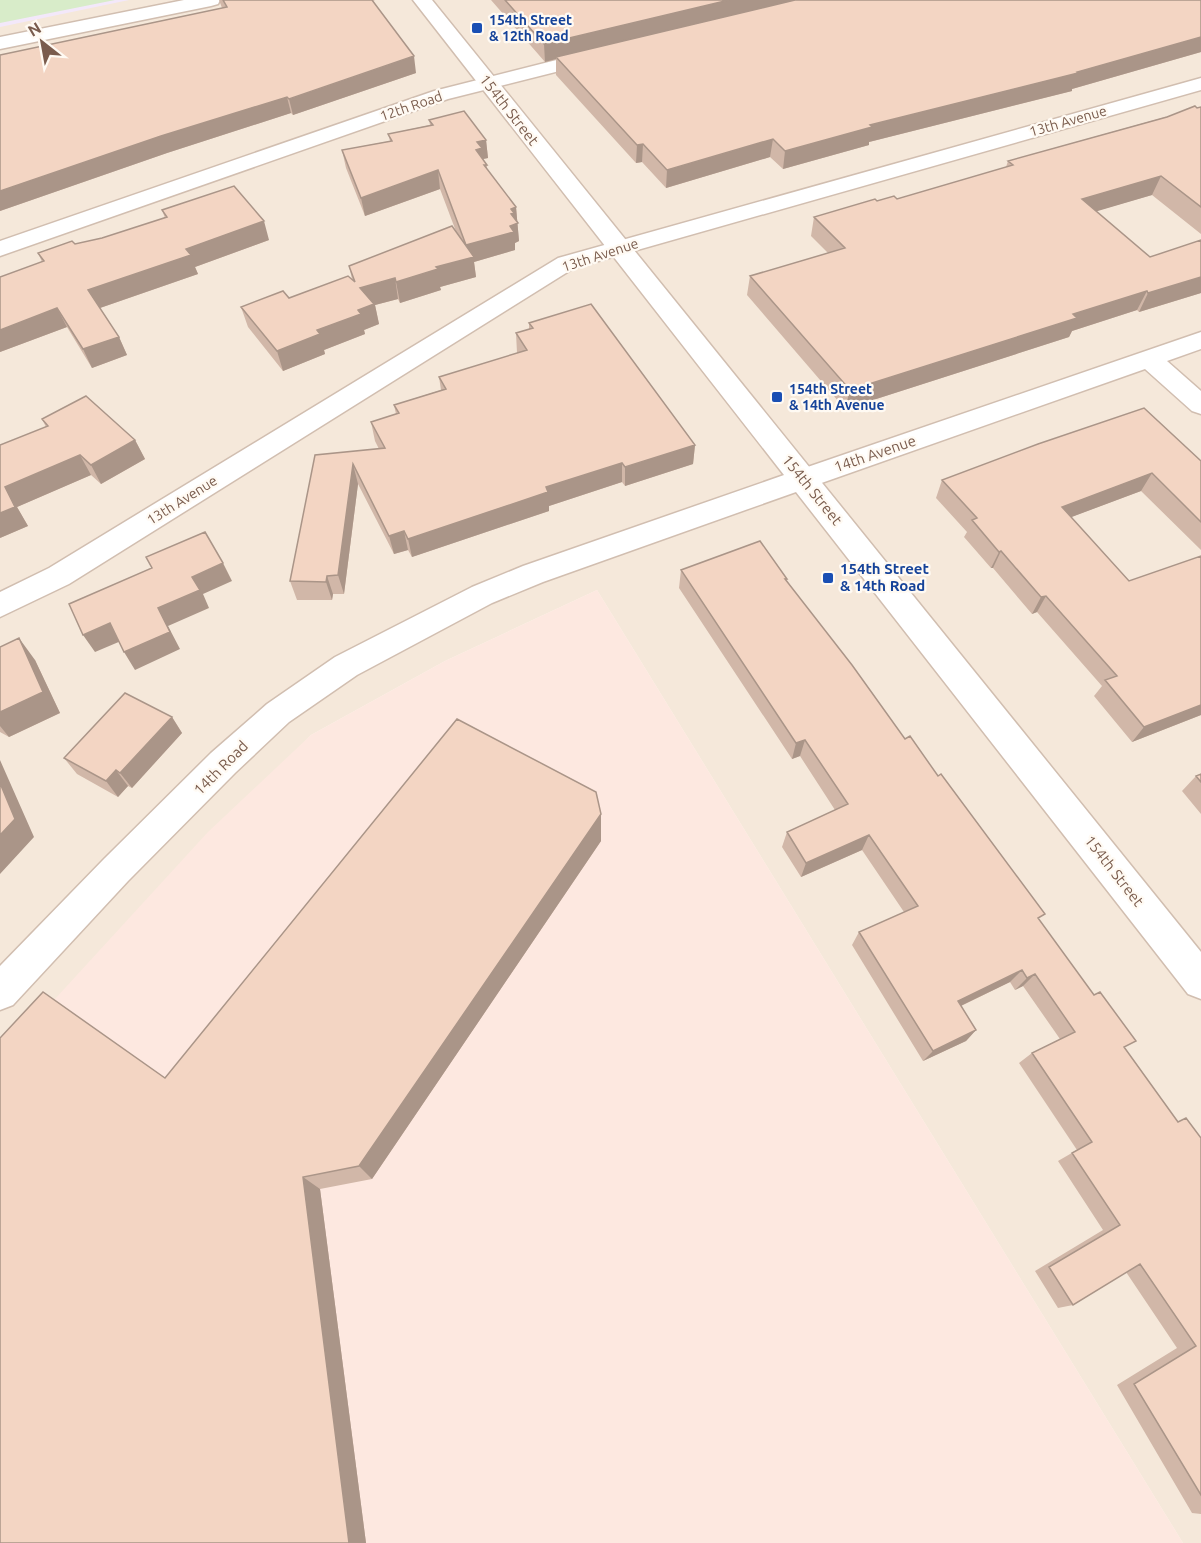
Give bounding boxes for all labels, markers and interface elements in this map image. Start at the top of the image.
north arrow [12,12,72,72]
place label: 154th Street & 12th Road [489,12,572,44]
text: N [25,18,44,40]
marker: 154th Street & 12th Road [470,21,484,35]
street label: 154th Street [476,71,542,149]
street label: 12th Road [378,88,444,124]
street label: 13th Avenue [1028,102,1108,140]
street label: 13th Avenue [560,235,640,275]
place label: 154th Street & 14th Avenue [789,381,885,413]
marker: 154th Street & 14th Avenue [770,390,784,404]
street label: 14th Avenue [832,432,918,475]
street label: 154th Street [779,451,846,528]
street label: 13th Avenue [144,472,220,528]
place label: 154th Street & 14th Road [840,560,929,594]
marker: 154th Street & 14th Road [821,571,835,585]
street label: 14th Road [190,737,251,798]
street label: 154th Street [1081,832,1147,910]

